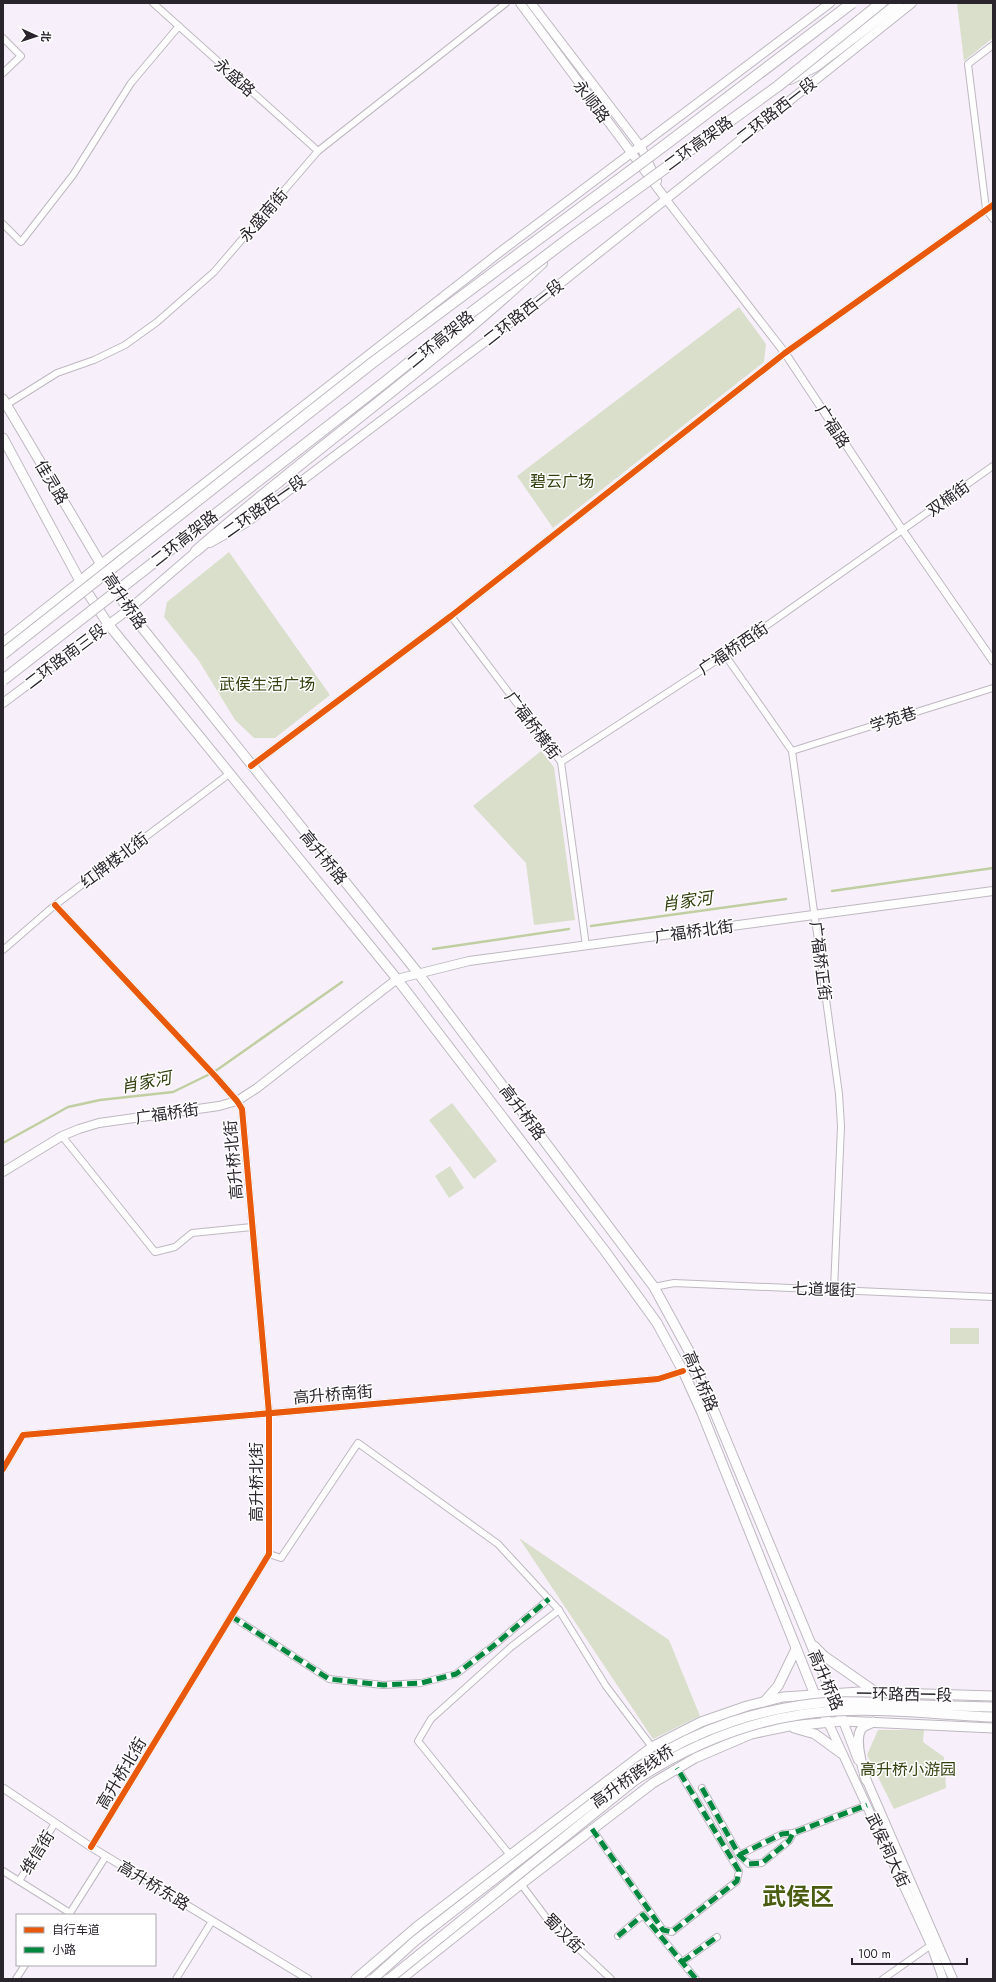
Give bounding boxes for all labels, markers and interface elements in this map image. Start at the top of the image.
north arrow [16,16,56,56]
text: 北 [38,31,54,42]
street label: 永盛路 [209,53,260,102]
street label: 二环路西一段 [731,72,821,149]
street label: 永顺路 [568,75,615,127]
street label: 二环高架路 [659,111,737,176]
street label: 永盛南街 [234,184,293,247]
street label: 二环路西一段 [478,274,568,351]
street label: 二环高架路 [402,305,479,374]
street label: 广福路 [810,400,855,453]
street label: 佳灵路 [29,456,74,509]
street label: 二环路西一段 [218,469,310,543]
park label: 碧云广场 [530,470,594,493]
street label: 双楠街 [922,475,974,522]
street label: 二环高架路 [146,505,223,572]
street label: 高升桥路 [97,568,152,634]
street label: 广福桥西街 [694,617,773,680]
street label: 二环路南三段 [20,618,111,694]
park label: 武侯生活广场 [219,673,315,696]
street label: 广福桥横街 [499,686,566,764]
street label: 学苑巷 [867,701,920,738]
street label: 高升桥路 [295,825,353,889]
street label: 红牌楼北街 [75,827,153,894]
water label: 肖家河 [660,885,717,916]
street label: 广福桥北街 [653,915,735,948]
street label: 广福桥正街 [804,920,837,1002]
water label: 肖家河 [119,1065,176,1099]
street label: 高升桥路 [494,1080,551,1145]
street label: 广福桥街 [134,1098,200,1129]
street label: 高升桥北街 [219,1119,248,1201]
street label: 七道堰街 [792,1277,856,1302]
street label: 高升桥路 [677,1347,724,1415]
street label: 高升桥南街 [292,1380,374,1409]
street label: 高升桥北街 [245,1442,268,1522]
street label: 高升桥路 [802,1646,849,1714]
street label: 一环路西一段 [856,1682,952,1707]
street label: 高升桥北街 [91,1733,152,1813]
street label: 高升桥跨线桥 [586,1739,678,1813]
park label: 高升桥小游园 [860,1758,956,1781]
street label: 武侯祠大街 [860,1809,915,1891]
street label: 维信街 [15,1826,60,1879]
street label: 高升桥东路 [114,1855,194,1916]
district label: 武侯区 [762,1879,834,1914]
street label: 蜀汉街 [539,1908,589,1958]
legend [16,1914,156,1966]
text: 自行车道 [52,1921,100,1939]
scale bar [852,1940,967,1966]
text: 小路 [52,1941,76,1959]
text: 100 m [858,1945,891,1963]

